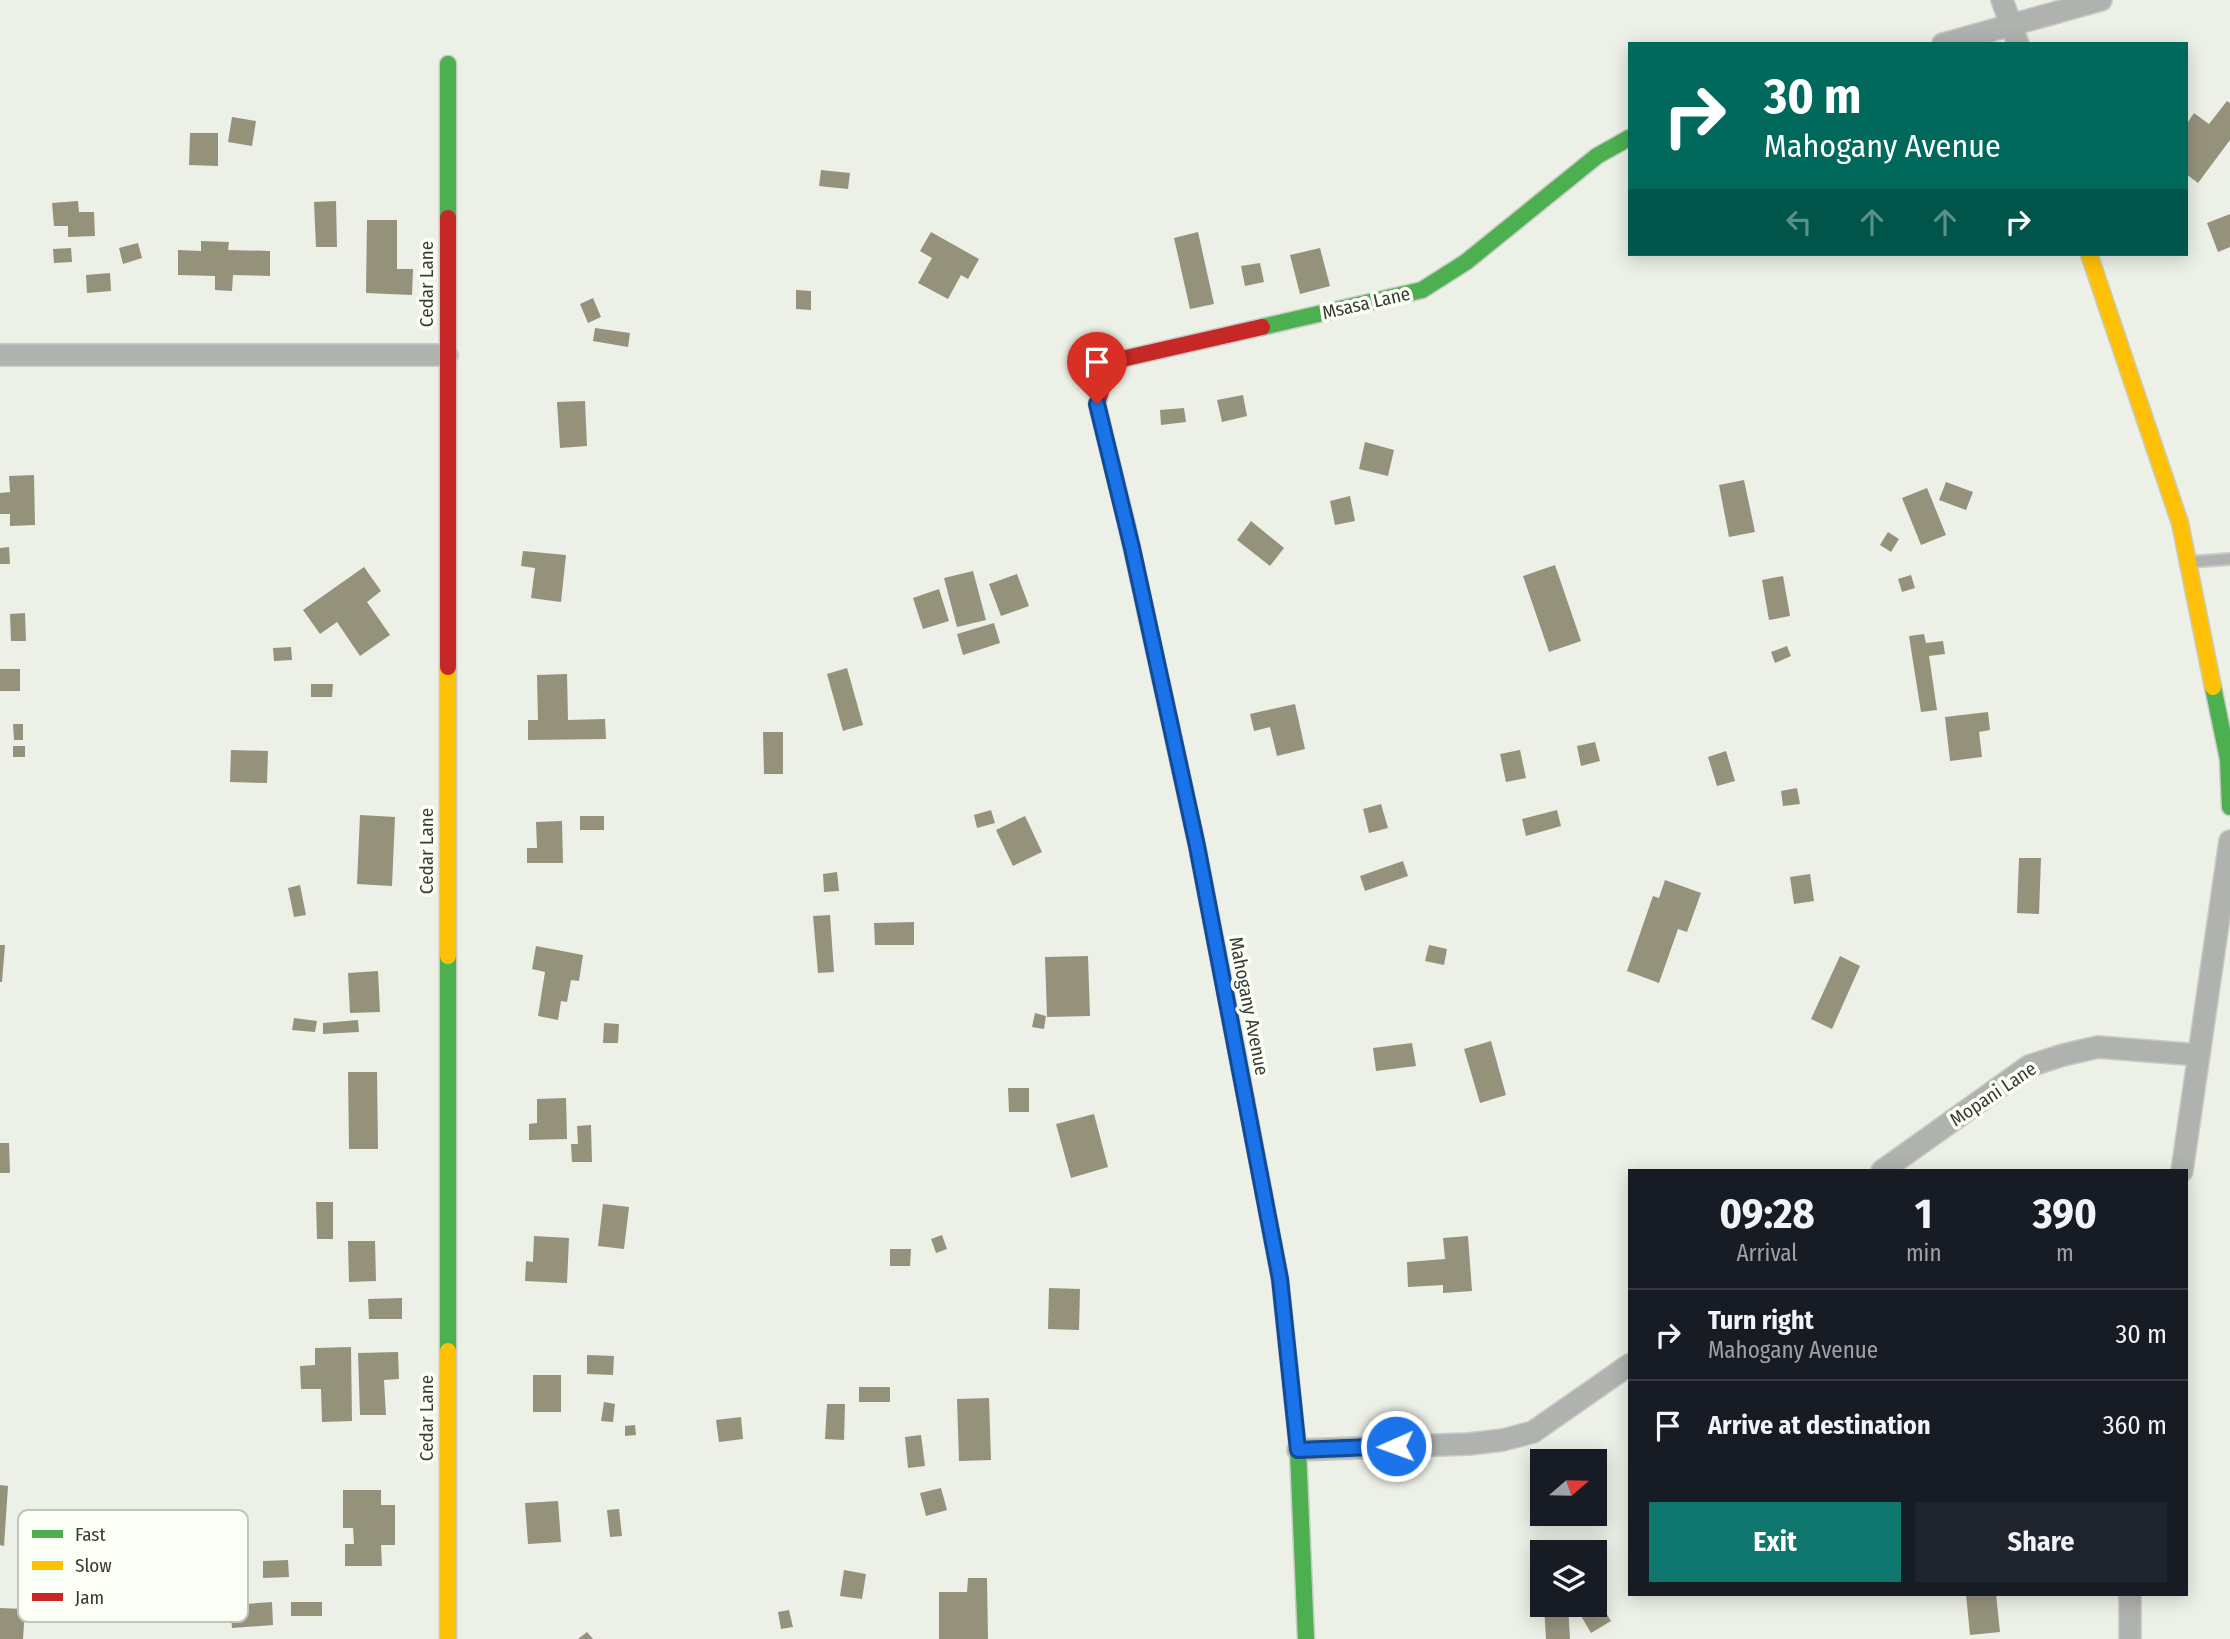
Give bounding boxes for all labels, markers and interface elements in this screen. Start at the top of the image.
text: 30 m [1764,67,1862,126]
icon: right [1649,70,1740,161]
text: Mahogany Avenue [1764,127,2001,165]
icon: left [1780,203,1818,241]
icon: ahead [1853,203,1891,241]
icon: ahead [1926,203,1964,241]
icon: right [1999,203,2037,241]
street label: Cedar Lane [415,241,438,327]
street label: Msasa Lane [1320,282,1412,324]
pin [1067,332,1127,404]
icon: arrive [1078,343,1116,381]
street label: Cedar Lane [415,808,438,894]
street label: Mahogany Avenue [1224,935,1274,1077]
street label: Mopani Lane [1946,1057,2040,1131]
text: 09:28 [1719,1189,1815,1239]
text: 1 [1915,1189,1933,1239]
text: 390 [2033,1189,2097,1239]
text: Arrival [1736,1239,1797,1267]
text: min [1906,1239,1942,1267]
text: m [2056,1239,2074,1267]
text: Turn right [1708,1305,1814,1336]
icon: right [1649,1316,1687,1354]
text: 30 m [2116,1319,2167,1350]
text: Mahogany Avenue [1708,1336,1878,1364]
street label: Cedar Lane [415,1375,438,1461]
icon: arrive [1649,1407,1687,1445]
position arrow [1359,1409,1433,1483]
text: Arrive at destination [1708,1410,1931,1441]
text: 360 m [2103,1410,2167,1441]
north arrow [1530,1449,1606,1526]
map controls [1530,1449,1607,1617]
button: Exit [1649,1502,1901,1582]
button: Share [1915,1502,2167,1582]
legend [18,1510,248,1622]
text: Fast [75,1523,106,1546]
button: layers [1530,1540,1607,1617]
text: Slow [75,1554,112,1577]
text: Jam [75,1586,104,1609]

